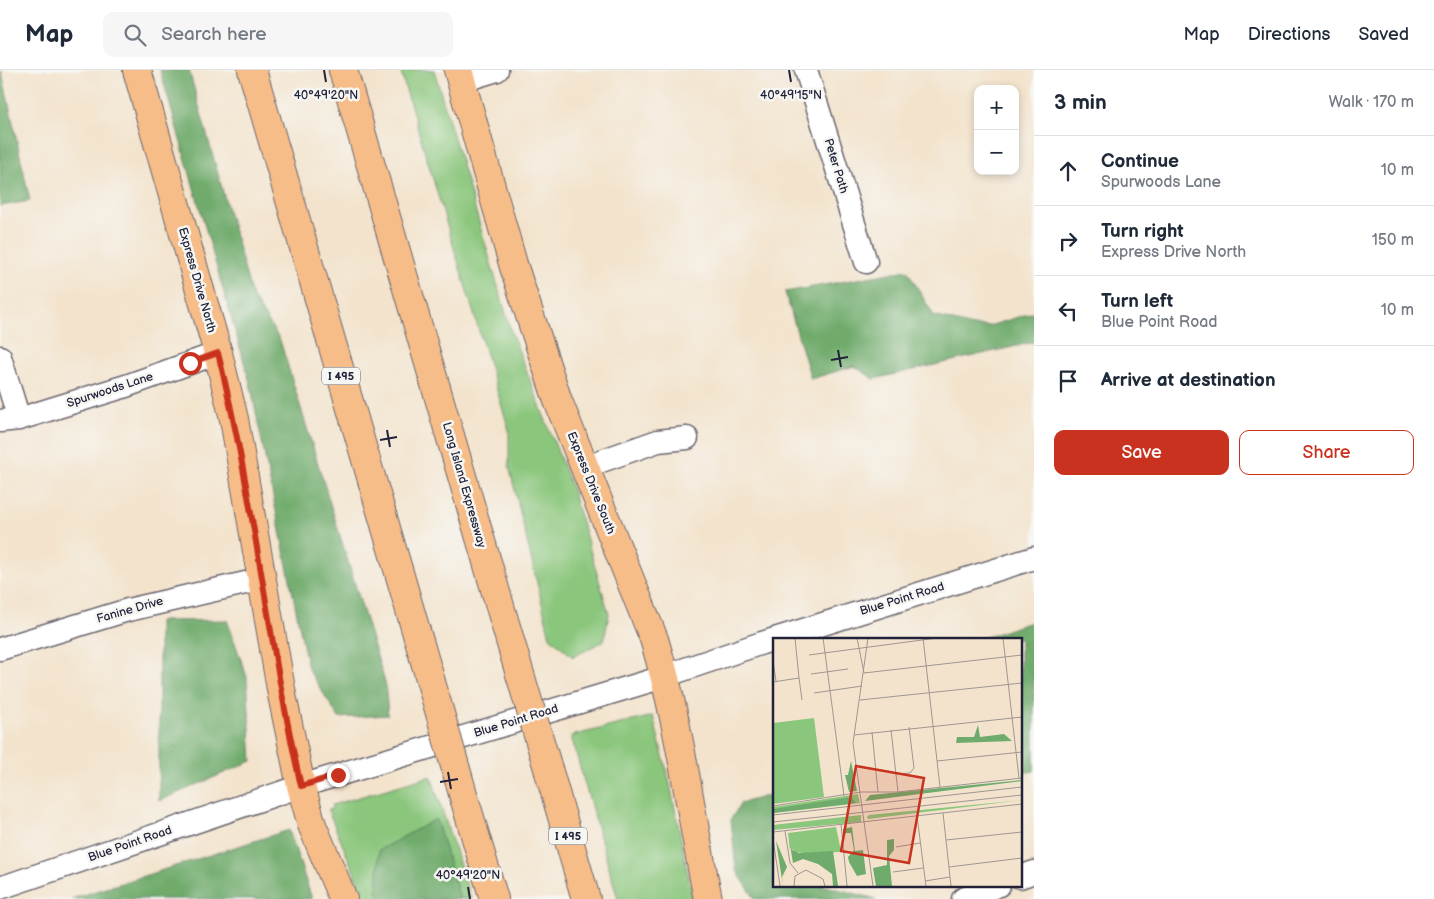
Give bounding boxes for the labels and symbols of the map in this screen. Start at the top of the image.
text: 40°49'20"N [294,88,358,103]
text: 40°49'15"N [760,88,822,103]
street label: Peter Path [821,137,852,195]
street label: Express Drive North [175,226,219,335]
route start [179,352,202,375]
road number: I 495 [322,368,360,384]
street label: Spurwoods Lane [65,369,155,411]
street label: Long Island Expressway [439,420,489,550]
street label: Express Drive South [564,430,619,537]
street label: Blue Point Road [858,579,946,619]
street label: Fanine Drive [95,593,165,627]
inset map [773,638,1022,886]
street label: Blue Point Road [472,701,560,741]
route end [327,764,350,787]
street label: Blue Point Road [86,823,174,865]
road number: I 495 [549,828,587,844]
text: 40°49'20"N [436,868,500,883]

